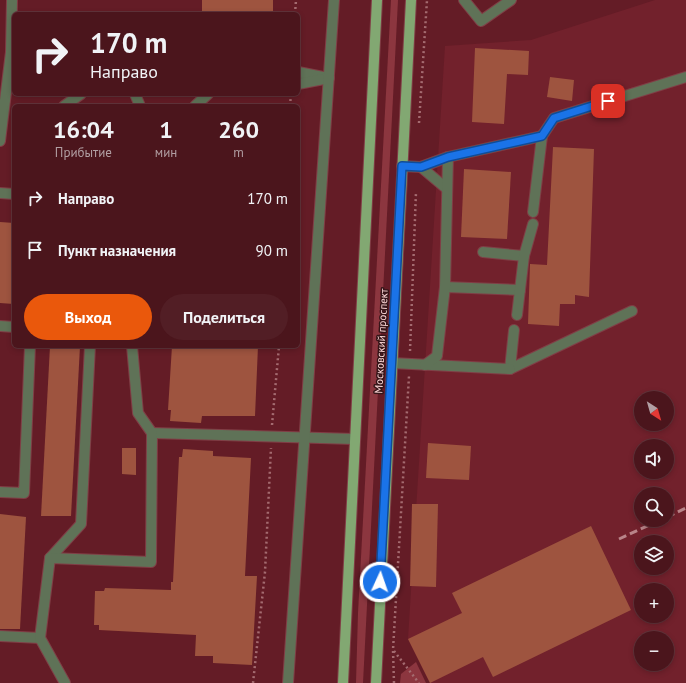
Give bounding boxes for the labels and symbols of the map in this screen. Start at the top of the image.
pin [591,84,625,118]
street label: Московский проспект [371,288,391,394]
north arrow [634,391,674,431]
position arrow [359,561,401,603]

